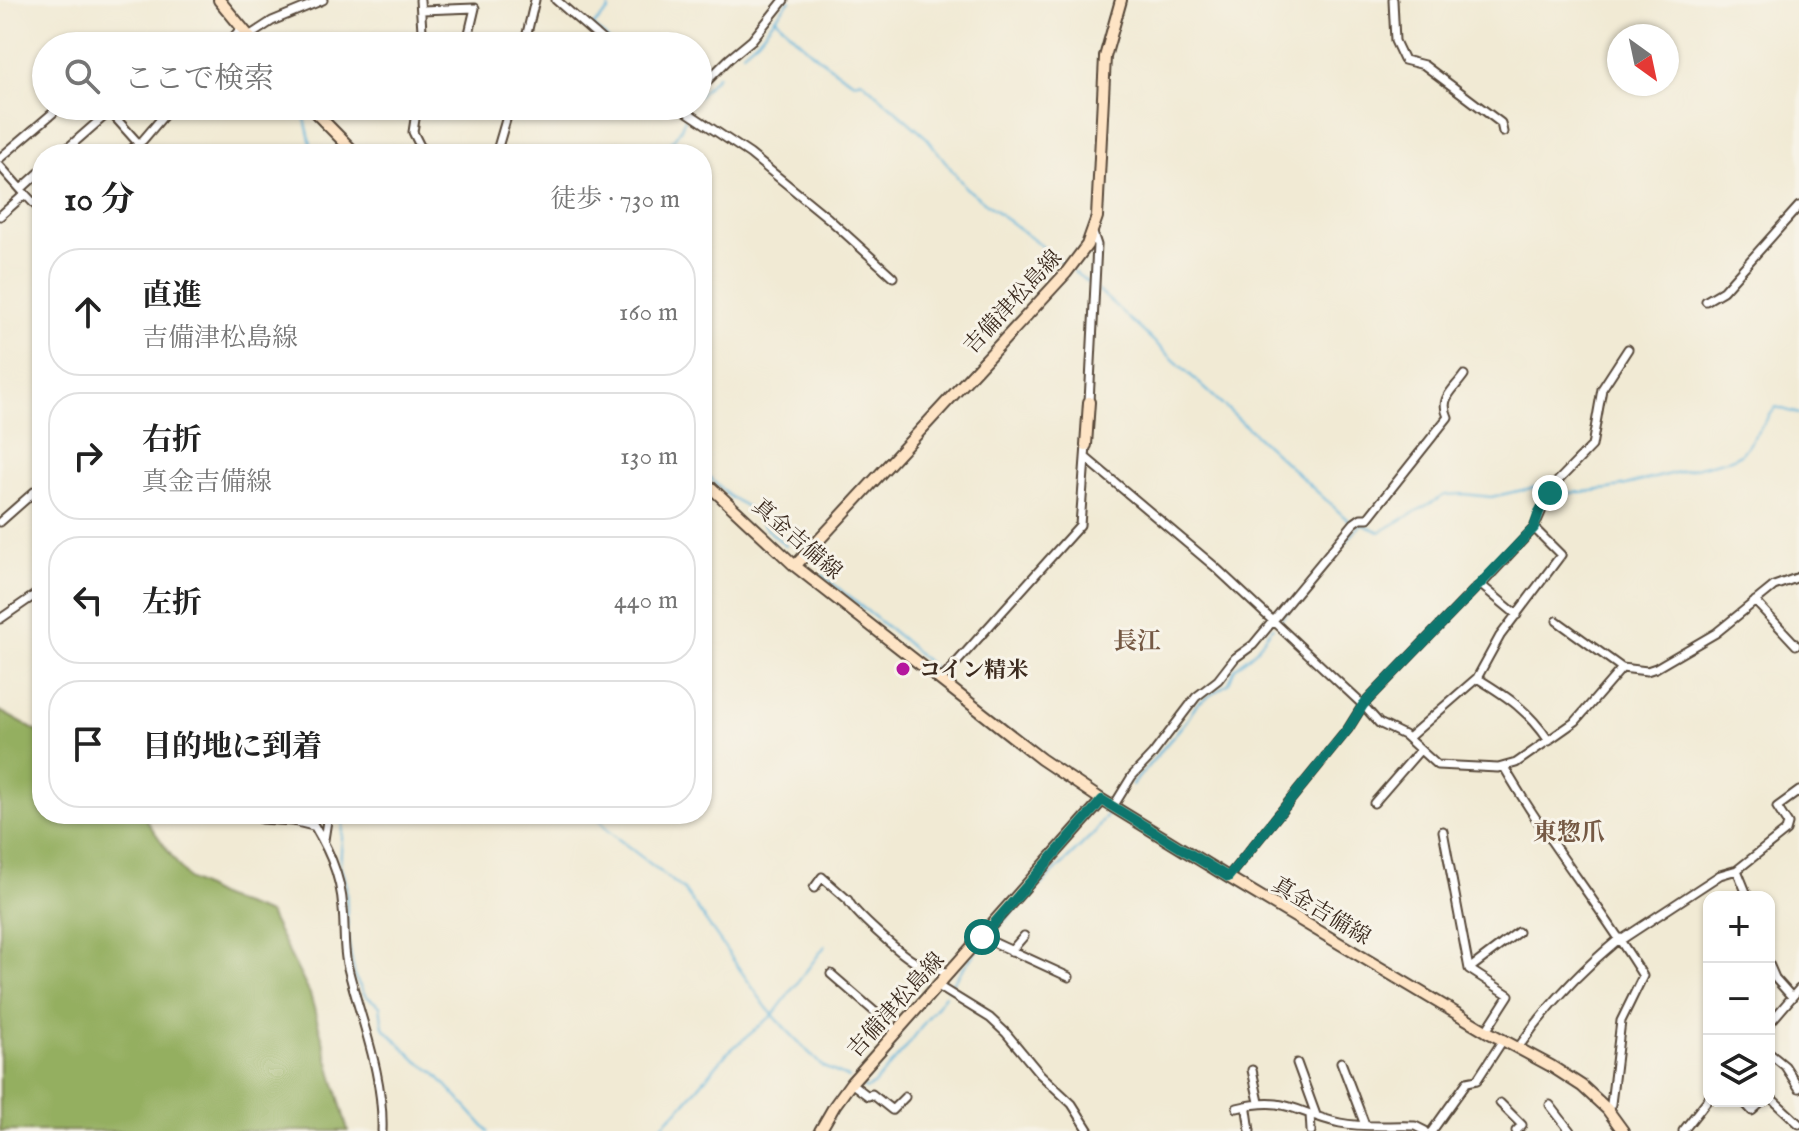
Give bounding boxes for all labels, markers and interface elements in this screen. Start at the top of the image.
north arrow [1607,24,1679,96]
search box [32,32,712,120]
icon: search [60,54,104,98]
text: ここで検索 [124,61,274,99]
text: 10 分 [64,179,135,222]
text: 徒歩 · 730 m [551,183,680,216]
street label: 吉備津松島線 [958,245,1069,360]
text: 直進 [142,278,202,316]
icon: ahead [66,290,110,334]
text: 160 m [619,296,678,329]
text: 吉備津松島線 [142,322,298,355]
text: 右折 [142,422,202,460]
icon: right [66,434,110,478]
text: 130 m [620,440,678,473]
text: 真金吉備線 [142,466,272,499]
route end [1532,475,1568,511]
street label: 真金吉備線 [746,493,847,586]
icon: left [66,578,110,622]
text: 440 m [614,584,678,617]
text: 左折 [142,585,202,623]
district label: 長江 [1113,627,1161,658]
place label: コイン精米 [919,657,1028,685]
marker: コイン精米 [894,660,912,678]
icon: arrive [66,722,110,766]
text: 目的地に到着 [142,729,322,767]
district label: 東惣爪 [1533,818,1605,849]
street label: 真金吉備線 [1267,871,1375,952]
map controls [1703,891,1775,1107]
button: + [1703,891,1775,963]
route start [964,919,1000,955]
street label: 吉備津松島線 [842,947,951,1064]
button: − [1703,963,1775,1035]
button: layers [1703,1035,1775,1107]

